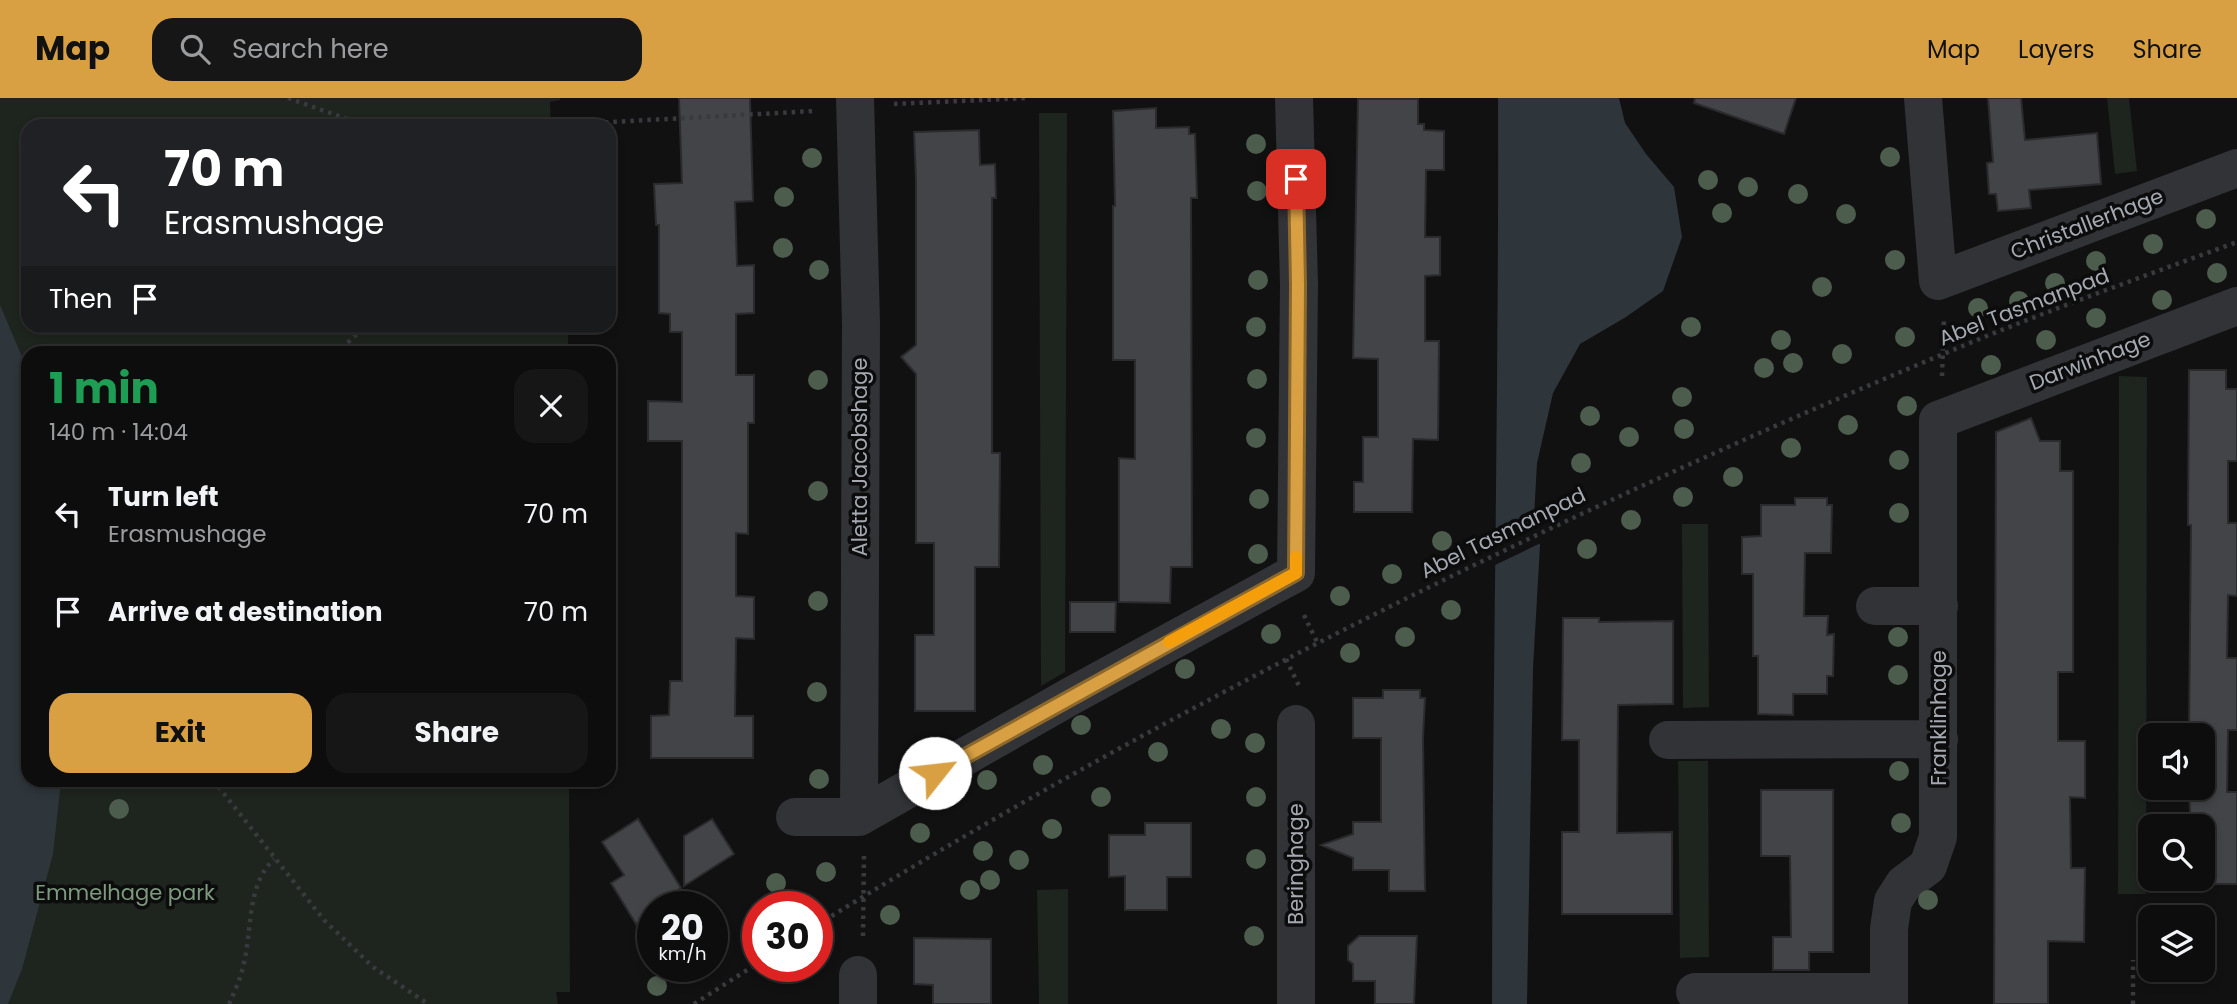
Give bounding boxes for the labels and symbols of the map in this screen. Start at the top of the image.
pin [1266,149,1326,209]
street label: Christallerhage [2006,181,2167,266]
street label: Abel Tasmanpad [1934,261,2113,352]
street label: Darwinhage [2025,324,2155,397]
street label: Aletta Jacobshage [845,358,874,556]
street label: Abel Tasmanpad [1415,480,1590,585]
street label: Franklinhage [1924,650,1953,786]
position arrow [898,736,972,810]
street label: Beringhage [1281,803,1310,925]
park label: Emmelhage park [35,878,215,907]
speed limit sign: 30 [742,891,833,982]

